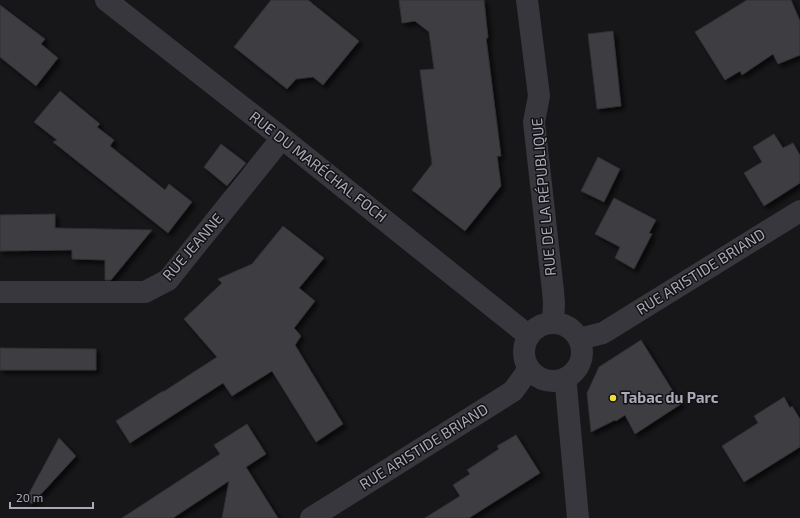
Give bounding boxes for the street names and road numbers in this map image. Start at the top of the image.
street label: RUE DU MARÉCHAL FOCH [246,107,391,225]
street label: RUE DE LA RÉPUBLIQUE [527,117,560,277]
street label: RUE JEANNE [158,209,226,284]
street label: RUE ARISTIDE BRIAND [633,224,768,318]
street label: RUE ARISTIDE BRIAND [356,399,491,493]

